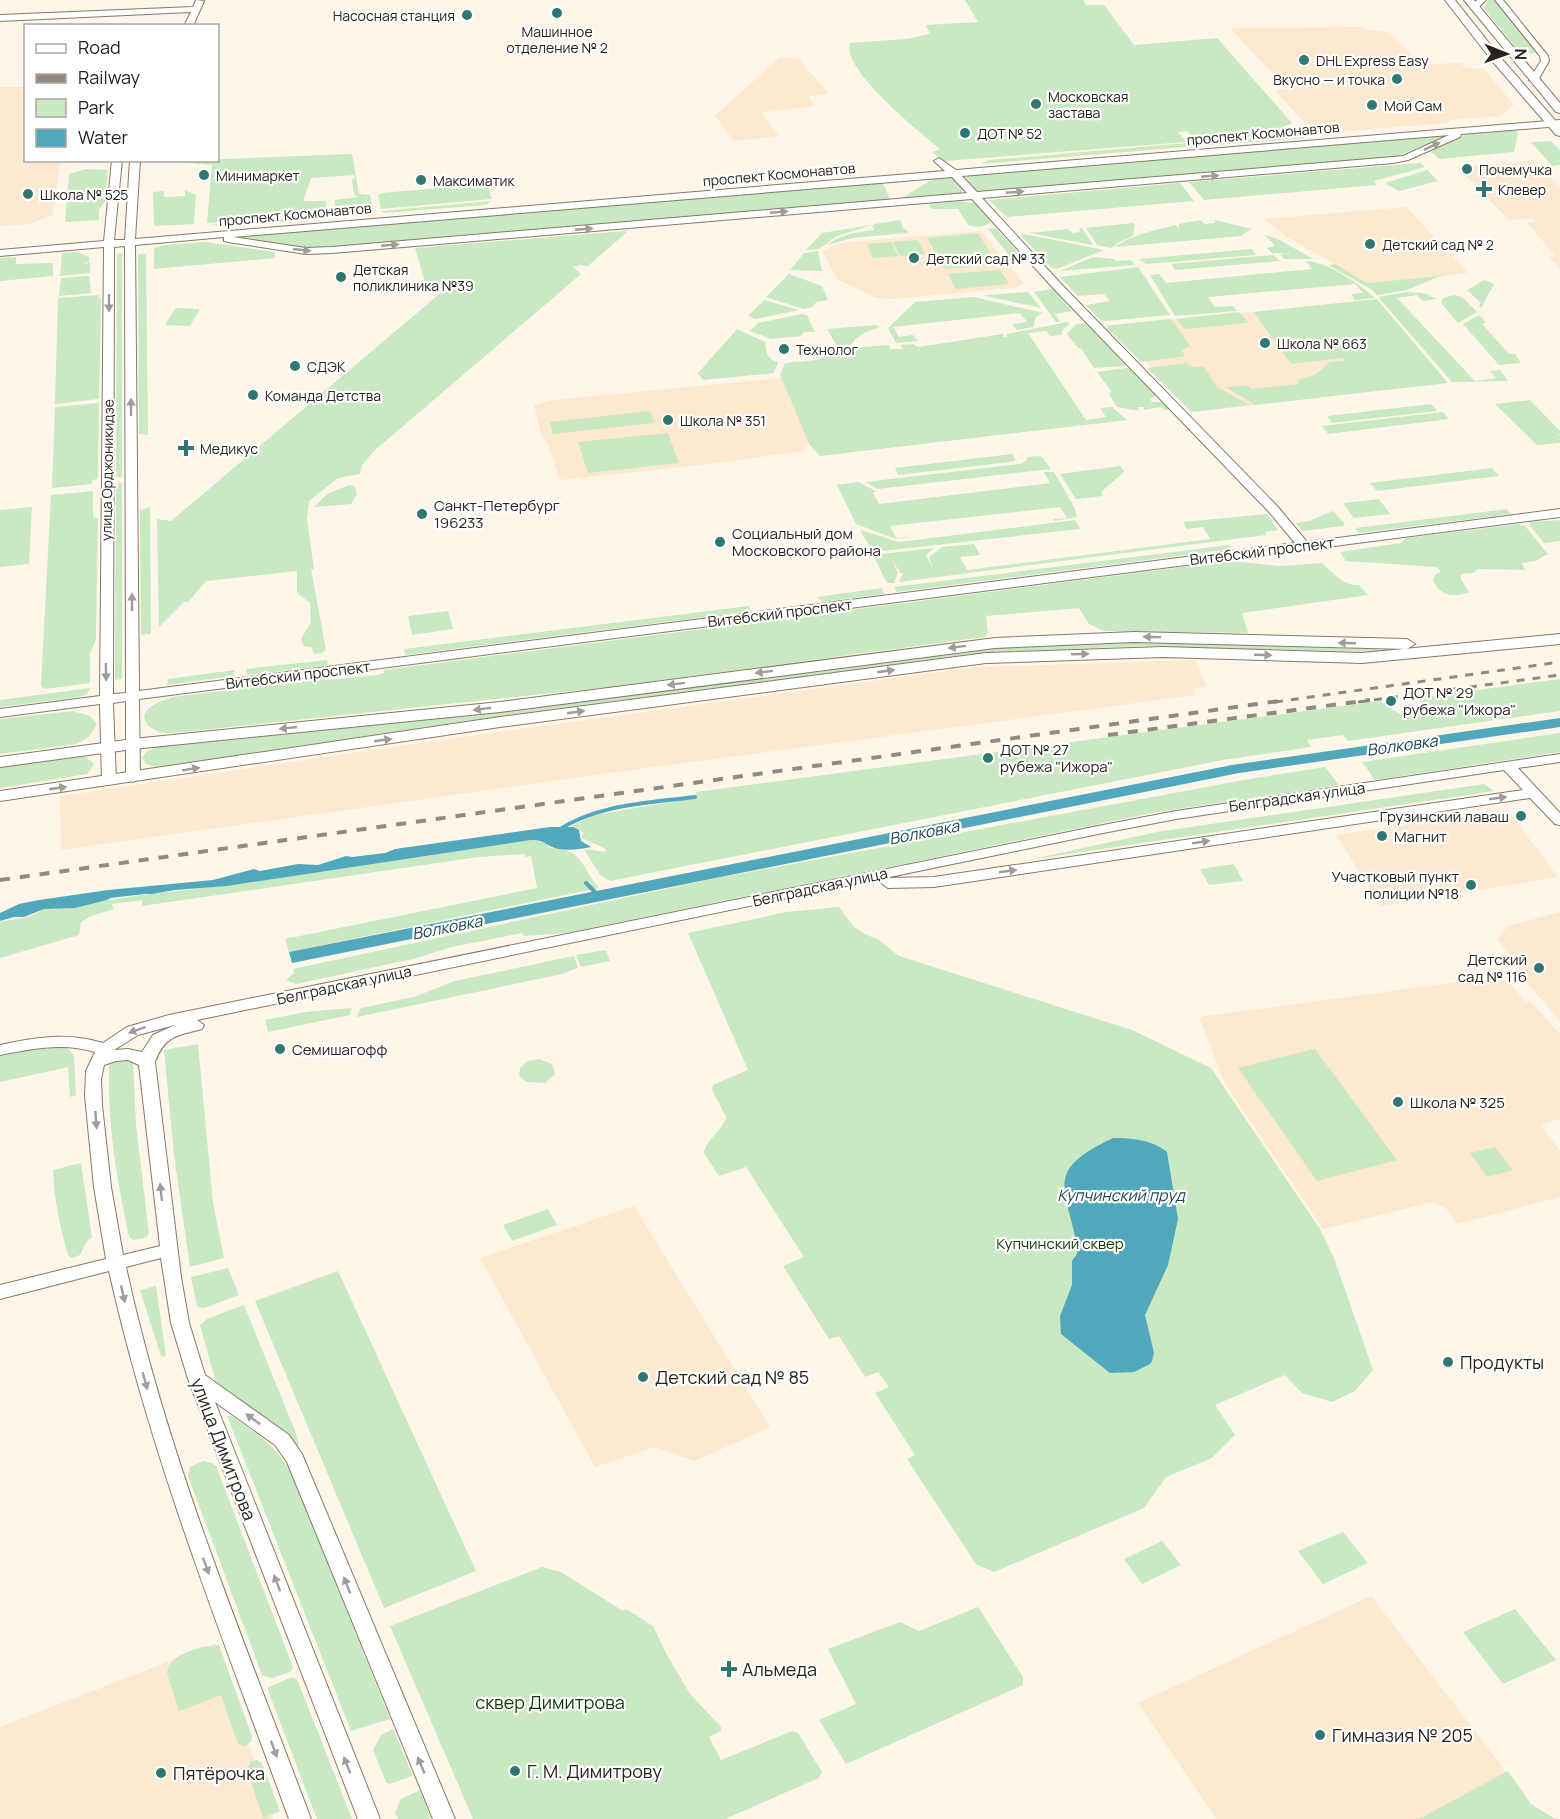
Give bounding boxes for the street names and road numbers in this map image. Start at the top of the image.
street label: проспект Космонавтов [1186,117,1341,149]
street label: проспект Космонавтов [702,158,857,190]
street label: проспект Космонавтов [218,198,373,230]
street label: улица Орджоникидзе [96,399,118,541]
street label: Витебский проспект [1188,532,1336,570]
street label: Витебский проспект [706,594,854,632]
street label: Витебский проспект [224,656,372,694]
street label: Белградская улица [1228,777,1366,817]
street label: Белградская улица [751,862,889,912]
street label: Белградская улица [275,960,413,1010]
street label: улица Димитрова [186,1374,262,1524]

